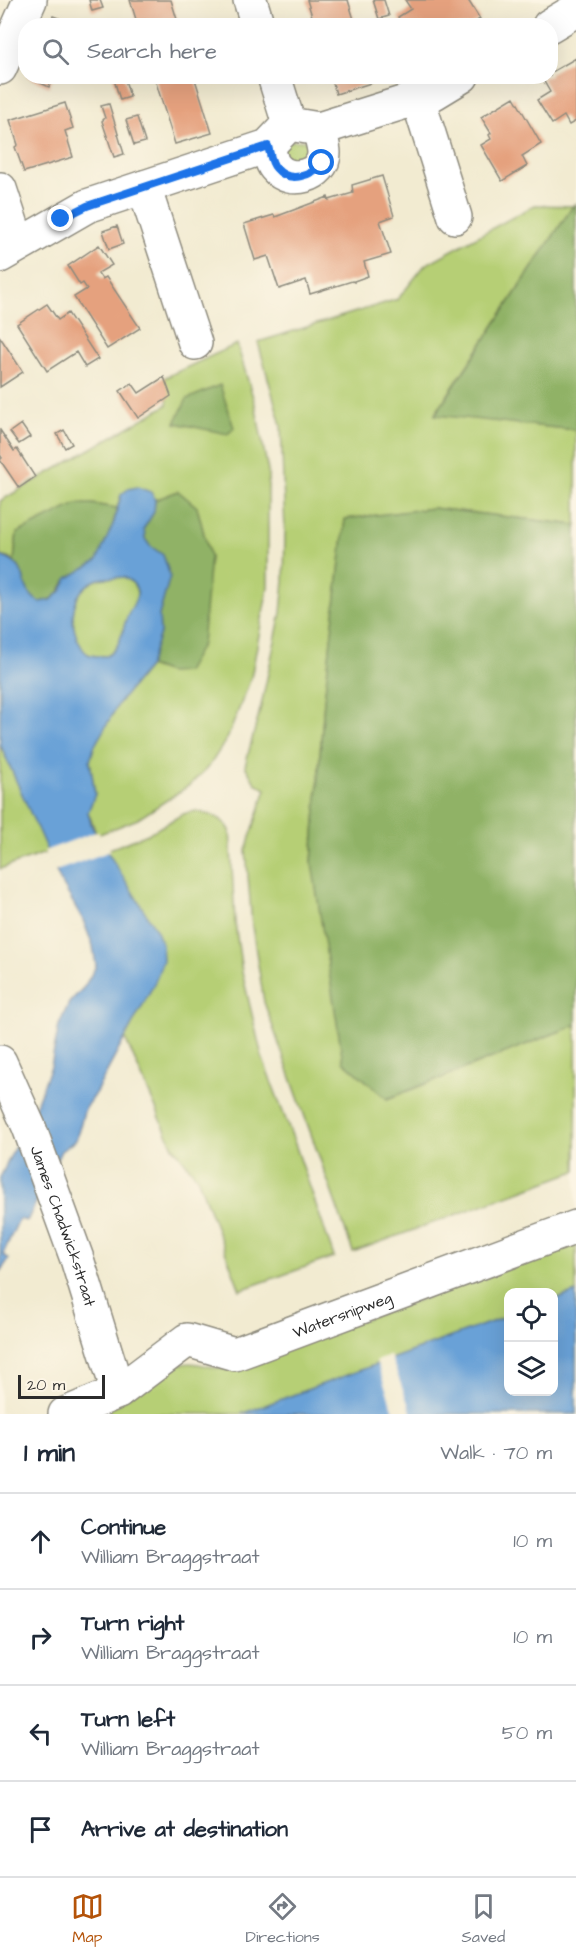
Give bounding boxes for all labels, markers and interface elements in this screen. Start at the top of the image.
search box [18,18,558,84]
icon: search [39,35,72,68]
text: Search here [87,36,217,67]
route start [308,149,334,175]
route end [47,205,73,231]
street label: James Chadwickstraat [25,1143,101,1310]
street label: Watersnipweg [290,1287,395,1344]
map controls [504,1288,558,1396]
button: locate [504,1288,558,1342]
button: layers [504,1342,558,1396]
scale bar [18,1372,105,1400]
text: 20 m [27,1374,65,1396]
text: 1 min [24,1435,75,1471]
text: Walk · 70 m [440,1439,552,1467]
text: Continue [81,1512,166,1543]
icon: ahead [24,1525,57,1558]
text: 10 m [513,1527,552,1555]
text: William Braggstraat [81,1543,260,1571]
text: Turn right [81,1608,184,1639]
icon: right [24,1621,57,1654]
text: 10 m [513,1623,552,1651]
text: William Braggstraat [81,1639,260,1667]
text: Turn left [81,1704,175,1735]
icon: left [24,1717,57,1750]
text: 50 m [502,1719,552,1747]
text: William Braggstraat [81,1735,260,1763]
icon: arrive [24,1813,57,1846]
text: Arrive at destination [81,1814,288,1845]
tab: Map [71,1890,104,1948]
tab: Directions [246,1890,320,1948]
tab: Saved [462,1890,505,1948]

